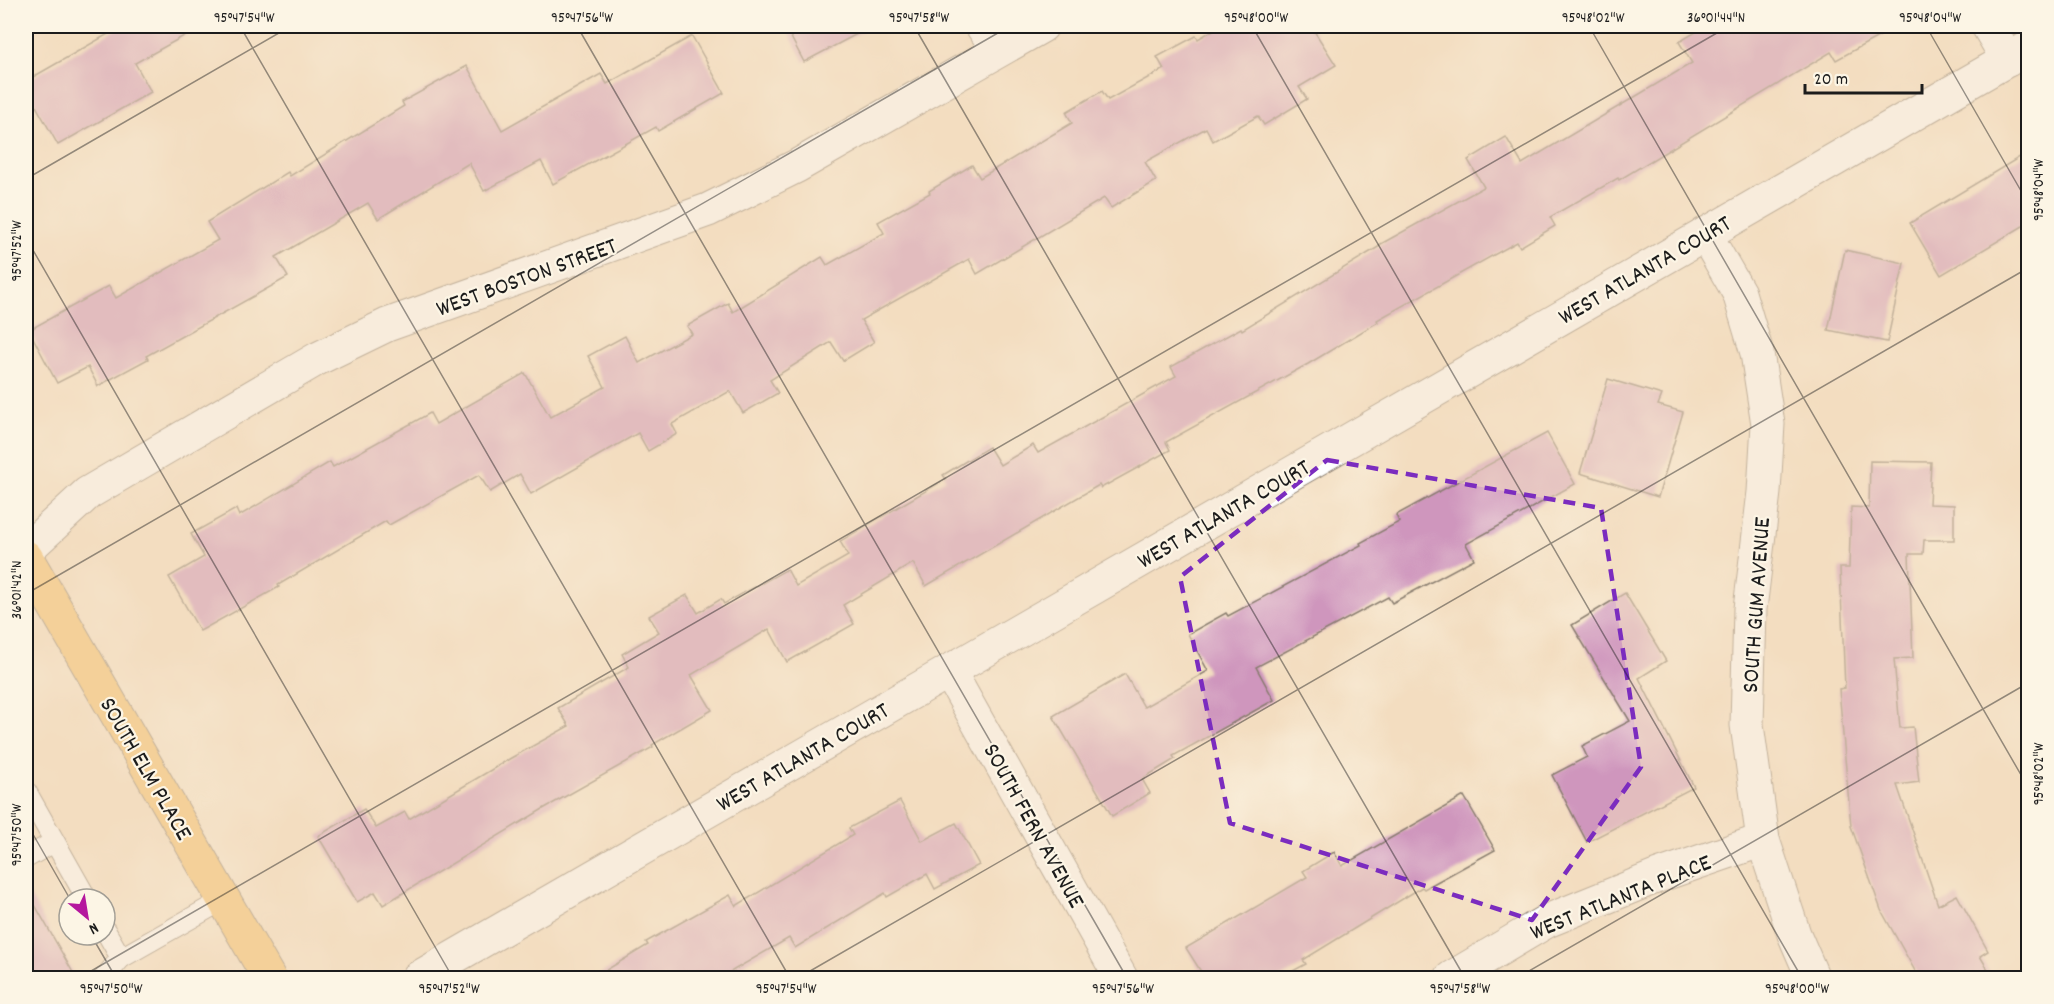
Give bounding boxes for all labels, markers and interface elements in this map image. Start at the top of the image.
text: 95°47'54"W [214,8,275,30]
text: 95°47'56"W [551,8,613,30]
text: 95°47'58"W [889,8,950,30]
text: 95°48'00"W [1224,8,1288,30]
text: 95°48'02"W [1562,8,1625,30]
text: 36°01'44"N [1687,8,1745,30]
text: 95°48'04"W [1899,8,1961,30]
scale bar [1805,57,1922,95]
text: 20 m [1814,68,1848,93]
text: 95°48'04"W [2029,159,2051,221]
street label: WEST ATLANTA COURT [1553,208,1739,335]
text: 95°47'52"W [7,220,29,282]
street label: WEST BOSTON STREET [432,230,623,327]
street label: WEST ATLANTA COURT [1132,452,1318,579]
street label: SOUTH GUM AVENUE [1735,516,1781,694]
text: 36°01'42"N [7,561,29,619]
street label: SOUTH ELM PLACE [90,692,199,847]
street label: WEST ATLANTA COURT [711,695,897,822]
street label: SOUTH FERN AVENUE [973,738,1092,915]
text: 95°48'02"W [2029,742,2051,805]
text: 95°47'50"W [7,803,29,866]
street label: WEST ATLANTA PLACE [1525,847,1717,951]
north arrow [57,887,117,947]
text: N [84,916,102,940]
text: 95°47'50"W [80,979,143,1001]
text: 95°47'52"W [418,979,480,1001]
text: 95°47'54"W [756,979,817,1001]
text: 95°47'56"W [1092,979,1154,1001]
text: 95°47'58"W [1430,979,1491,1001]
text: 95°48'00"W [1765,979,1829,1001]

